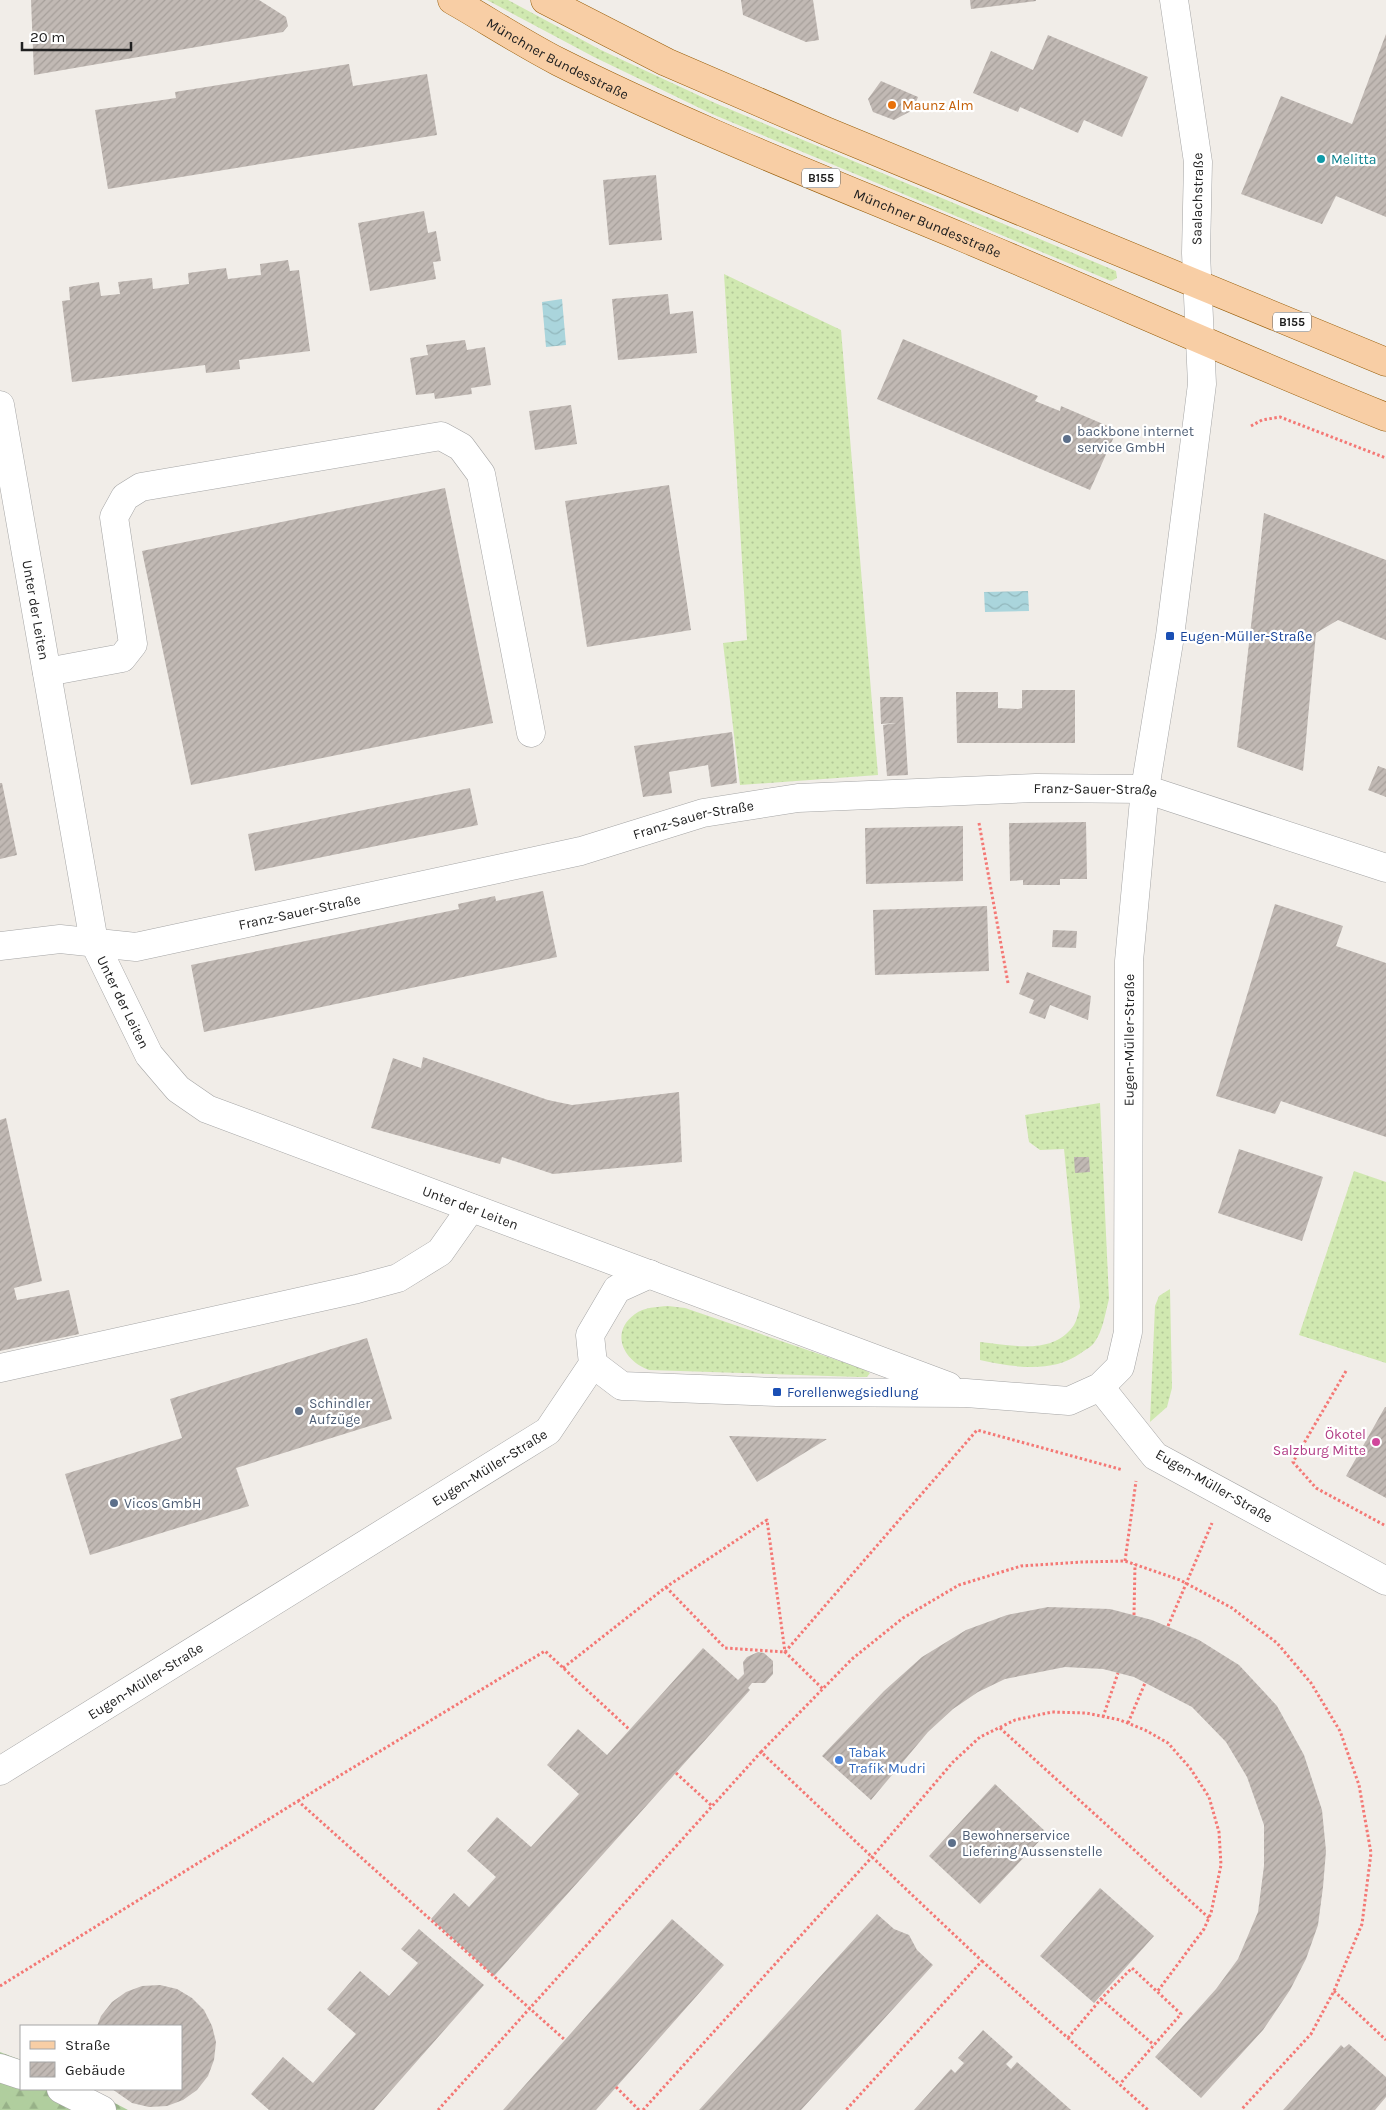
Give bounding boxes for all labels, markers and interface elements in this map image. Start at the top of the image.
street label: Münchner Bundesstraße [484,14,631,103]
scale bar [22,20,131,52]
text: 20 m [30,28,65,46]
place label: Maunz Alm [902,97,974,114]
marker: Maunz Alm [886,99,898,111]
place label: Melitta [1331,151,1376,168]
street label: Saalachstraße [1188,152,1207,245]
marker: Melitta [1315,153,1327,165]
road number: B155 [802,168,840,188]
street label: Münchner Bundesstraße [851,185,1004,261]
road number: B155 [1273,313,1311,332]
place label: backbone internet service GmbH [1077,423,1194,456]
marker: backbone internet service GmbH [1061,433,1073,445]
street label: Unter der Leiten [19,559,53,661]
place label: Eugen-Müller-Straße [1180,628,1312,645]
marker: Eugen-Müller-Straße [1164,630,1176,642]
street label: Franz-Sauer-Straße [1034,779,1160,801]
street label: Franz-Sauer-Straße [631,797,755,843]
street label: Franz-Sauer-Straße [237,890,362,933]
street label: Unter der Leiten [93,953,153,1051]
street label: Eugen-Müller-Straße [1120,974,1137,1106]
street label: Unter der Leiten [420,1182,521,1233]
place label: Forellenwegsiedlung [787,1384,918,1401]
marker: Forellenwegsiedlung [771,1386,783,1398]
place label: Schindler Aufzüge [309,1395,371,1428]
marker: Schindler Aufzüge [293,1405,305,1417]
street label: Eugen-Müller-Straße [429,1425,550,1509]
place label: Ökotel Salzburg Mitte [1273,1426,1366,1459]
marker: Ökotel Salzburg Mitte [1370,1436,1382,1448]
street label: Eugen-Müller-Straße [1152,1446,1276,1526]
place label: Vicos GmbH [124,1495,201,1512]
marker: Vicos GmbH [108,1497,120,1509]
street label: Eugen-Müller-Straße [85,1639,206,1723]
place label: Tabak Trafik Mudri [849,1744,926,1777]
marker: Tabak Trafik Mudri [833,1754,845,1766]
place label: Bewohnerservice Liefering Aussenstelle [962,1827,1103,1860]
marker: Bewohnerservice Liefering Aussenstelle [946,1837,958,1849]
legend [20,2025,182,2090]
text: Straße [65,2036,110,2054]
text: Gebäude [65,2061,125,2079]

